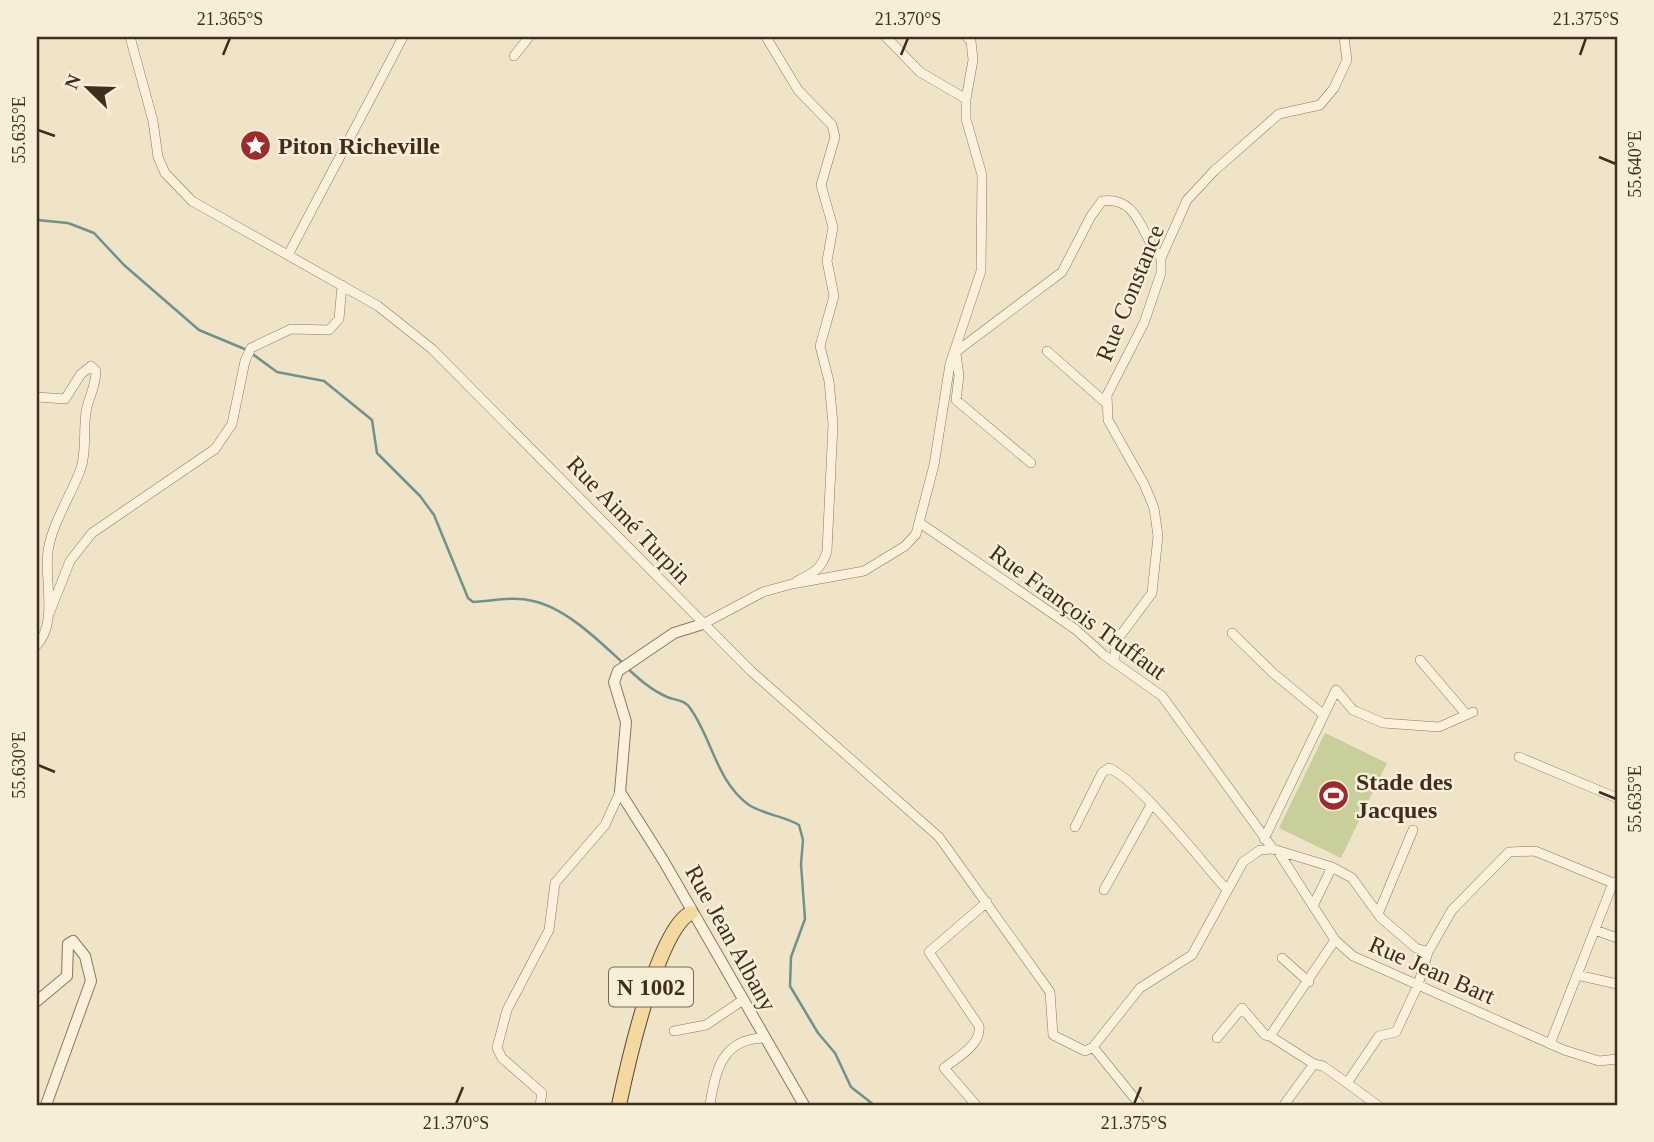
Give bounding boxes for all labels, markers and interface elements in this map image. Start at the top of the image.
text: 21.365°S [197,9,263,29]
text: 21.370°S [875,9,941,29]
text: 21.375°S [1553,9,1619,29]
north arrow [52,52,122,122]
text: N [60,71,85,92]
text: 55.635°E [9,96,29,164]
place icon: Piton Richeville [238,129,272,163]
text: 55.640°E [1625,130,1645,198]
place label: Piton Richeville [278,133,440,159]
street label: Rue Constance [1091,221,1169,365]
street label: Rue Aimé Turpin [562,451,696,589]
street label: Rue François Truffaut [985,539,1171,685]
text: 55.630°E [9,731,29,799]
text: 55.635°E [1625,765,1645,833]
place label: Stade des Jacques [1356,769,1453,823]
sports icon: Stade des Jacques [1316,779,1350,813]
street label: Rue Jean Albany [680,861,782,1015]
street label: Rue Jean Bart [1365,931,1499,1009]
road number: N 1002 [609,968,693,1006]
text: 21.370°S [423,1113,489,1133]
text: 21.375°S [1101,1113,1167,1133]

